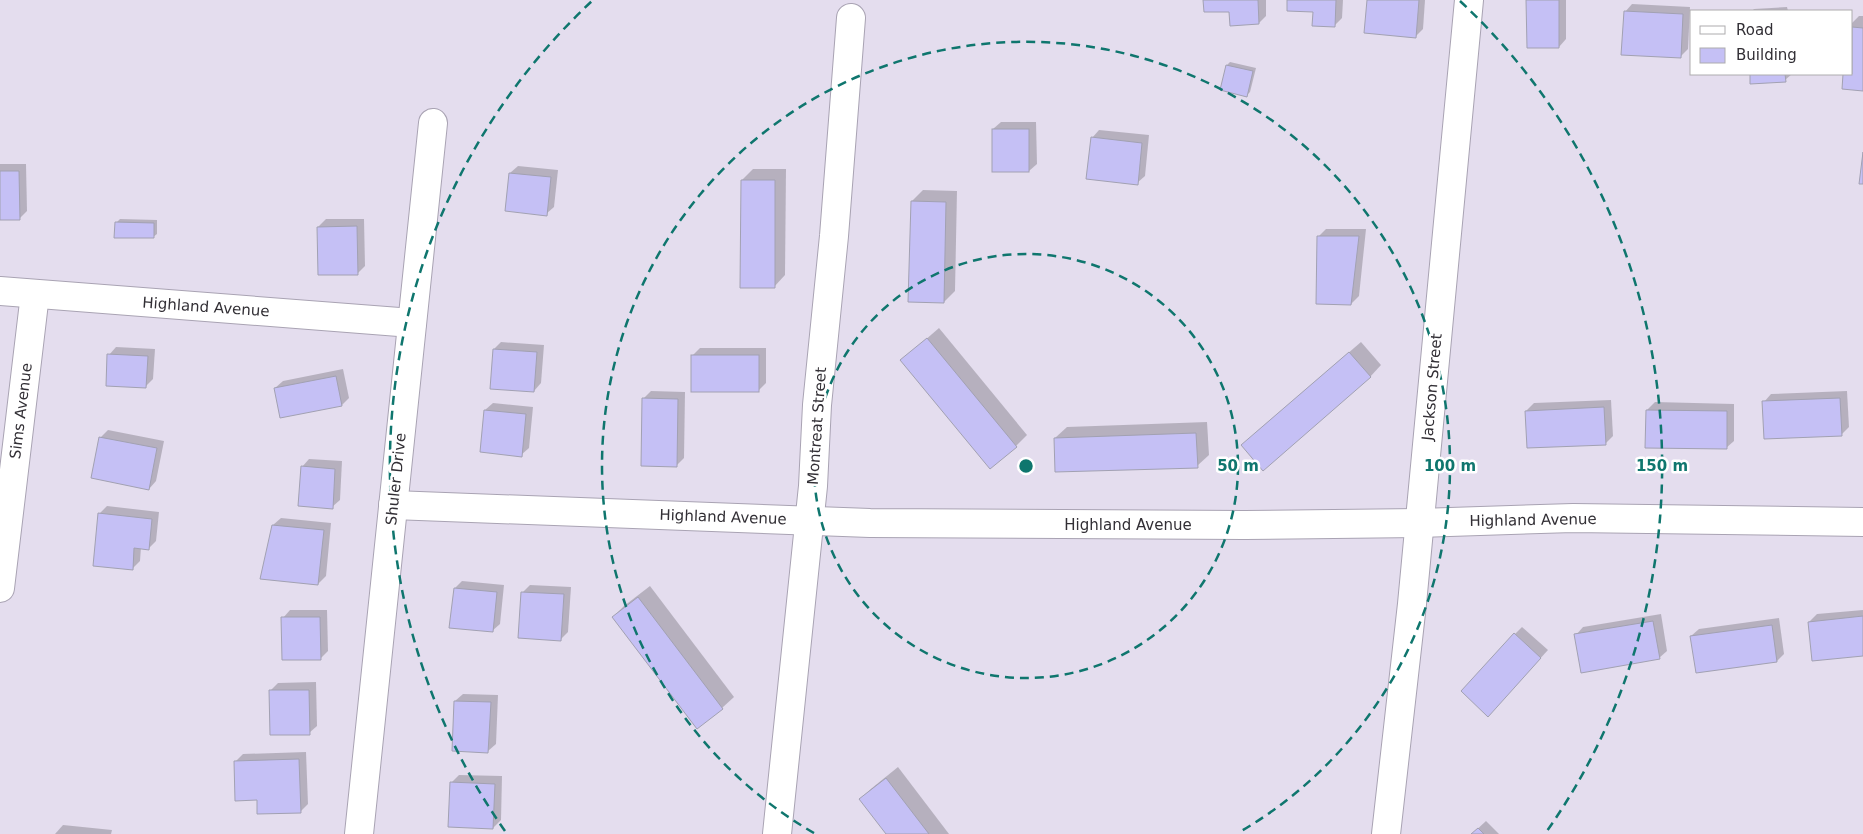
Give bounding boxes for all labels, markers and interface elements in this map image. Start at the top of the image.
legend [1690,10,1853,75]
text: Road [1736,21,1774,39]
text: Building [1736,46,1797,64]
street label: Highland Avenue [142,294,270,320]
street label: Jackson Street [1418,333,1446,442]
street label: Sims Avenue [6,362,36,460]
street label: Montreat Street [804,366,830,485]
street label: Shuler Drive [382,432,410,526]
centre of rings [1017,457,1035,475]
text: 50 m [1217,457,1259,475]
text: 100 m [1424,457,1476,475]
text: 150 m [1636,457,1688,475]
street label: Highland Avenue [659,506,787,528]
street label: Highland Avenue [1469,510,1597,530]
street label: Highland Avenue [1064,516,1192,534]

